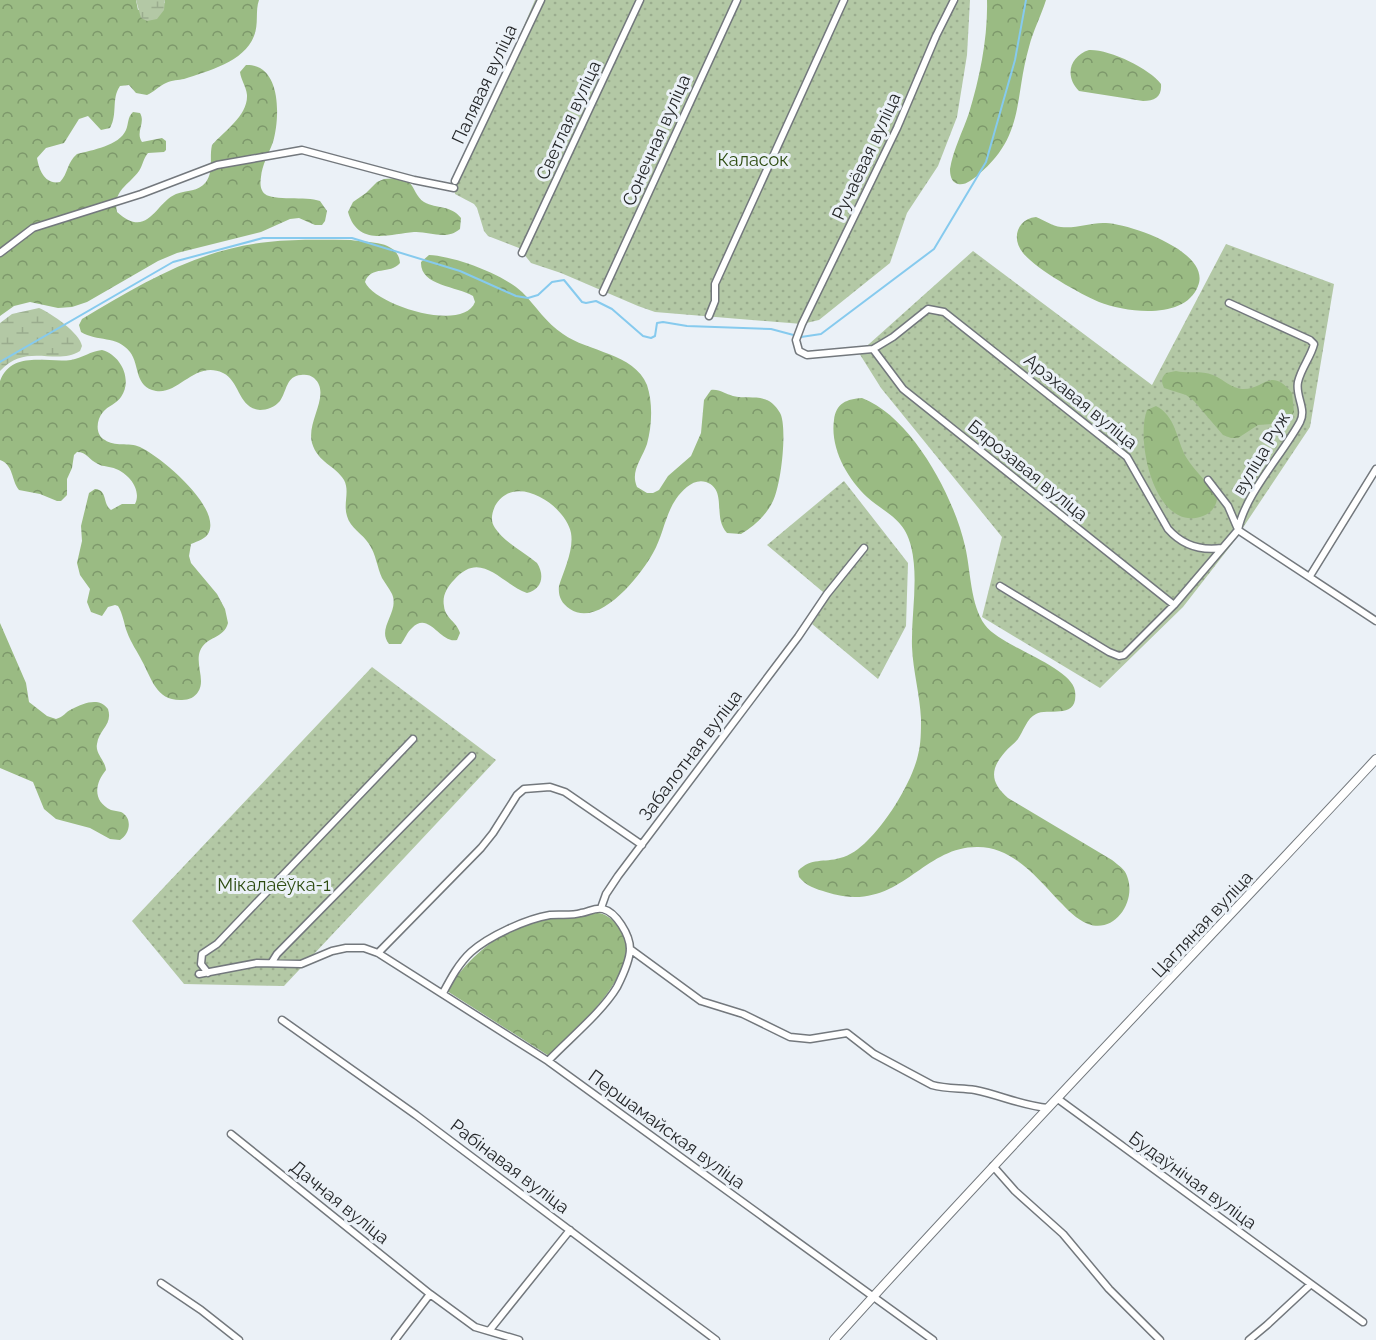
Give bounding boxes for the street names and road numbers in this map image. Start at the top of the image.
street label: Палявая вуліца [447,21,521,147]
street label: Светлая вуліца [531,57,605,183]
street label: Сонечная вуліца [618,71,694,209]
street label: Ручаёвая вуліца [827,89,905,223]
street label: Арэхавая вуліца [1020,349,1142,453]
street label: вуліца Руж [1228,408,1294,498]
street label: Бярозавая вуліца [964,415,1092,525]
street label: Забалотная вуліца [634,686,746,824]
street label: Цагляная вуліца [1147,866,1257,982]
street label: Першамайская вуліца [585,1065,749,1193]
street label: Рабінавая вуліца [446,1115,574,1217]
street label: Будаўнічая вуліца [1125,1127,1261,1233]
street label: Дачная вуліца [287,1156,393,1248]

